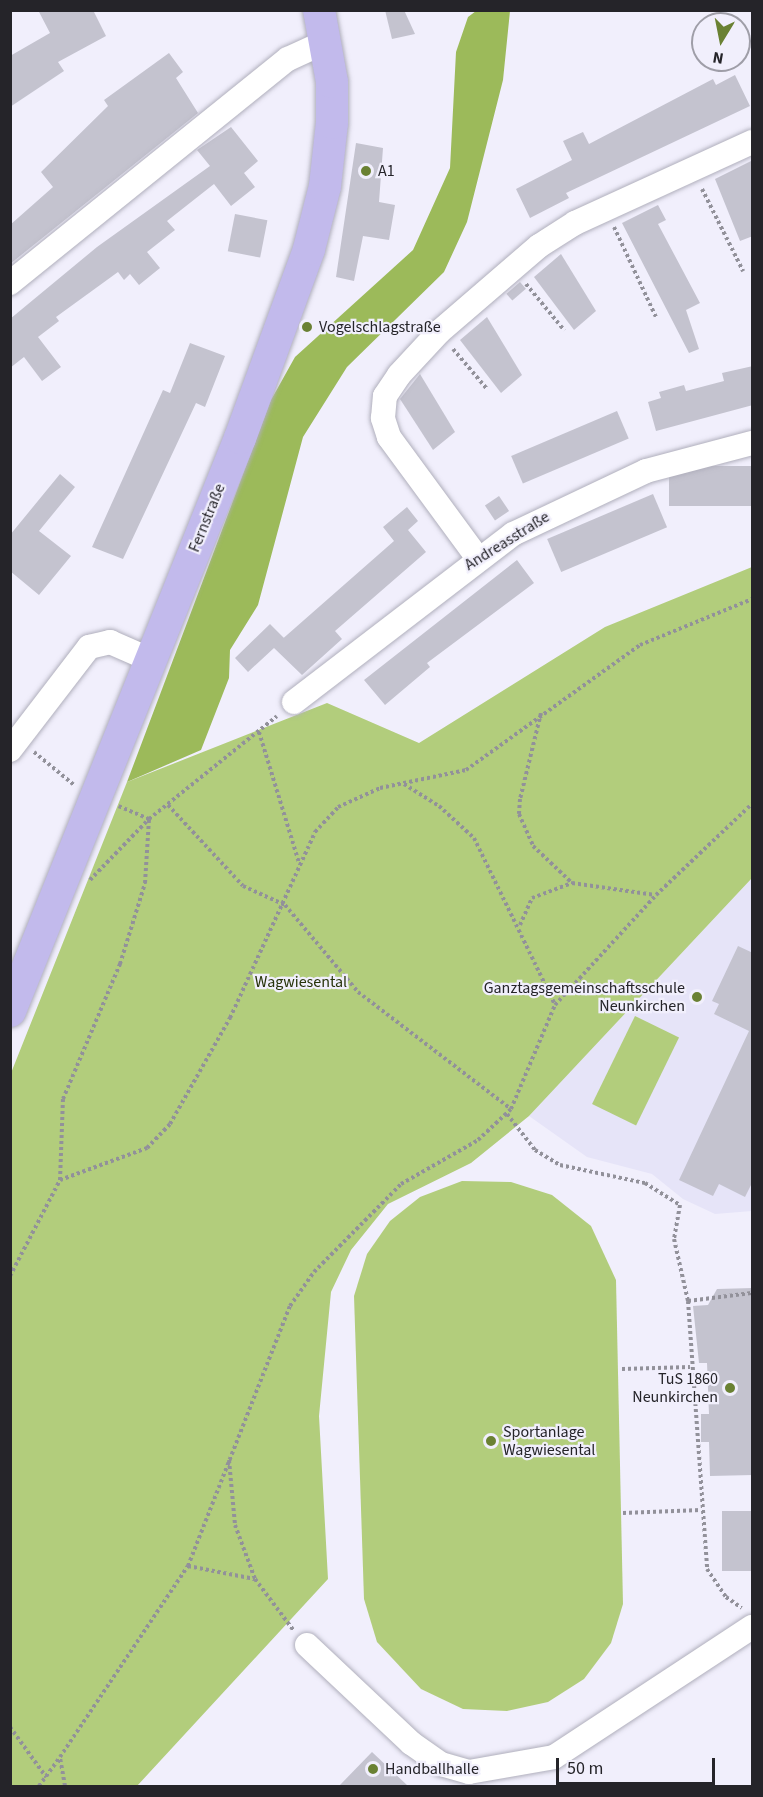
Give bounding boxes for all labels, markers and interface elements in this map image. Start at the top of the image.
north arrow [691,12,751,72]
text: N [711,46,725,70]
place label: A1 [378,161,395,181]
marker: A1 [359,164,373,178]
place label: Vogelschlagstraße [319,317,441,337]
marker: Vogelschlagstraße [300,320,314,334]
street label: Fernstraße [185,481,229,555]
street label: Andreasstraße [461,507,553,575]
park label: Wagwiesental [255,972,347,992]
place label: Ganztagsgemeinschaftsschule Neunkirchen [484,978,685,1016]
marker: Ganztagsgemeinschaftsschule Neunkirchen [690,990,704,1004]
place label: TuS 1860 Neunkirchen [632,1369,718,1407]
marker: TuS 1860 Neunkirchen [723,1381,737,1395]
place label: Sportanlage Wagwiesental [503,1422,595,1460]
marker: Sportanlage Wagwiesental [484,1434,498,1448]
scale bar [559,1746,718,1784]
text: 50 m [567,1756,603,1781]
place label: Handballhalle [385,1759,479,1779]
marker: Handballhalle [366,1762,380,1776]

